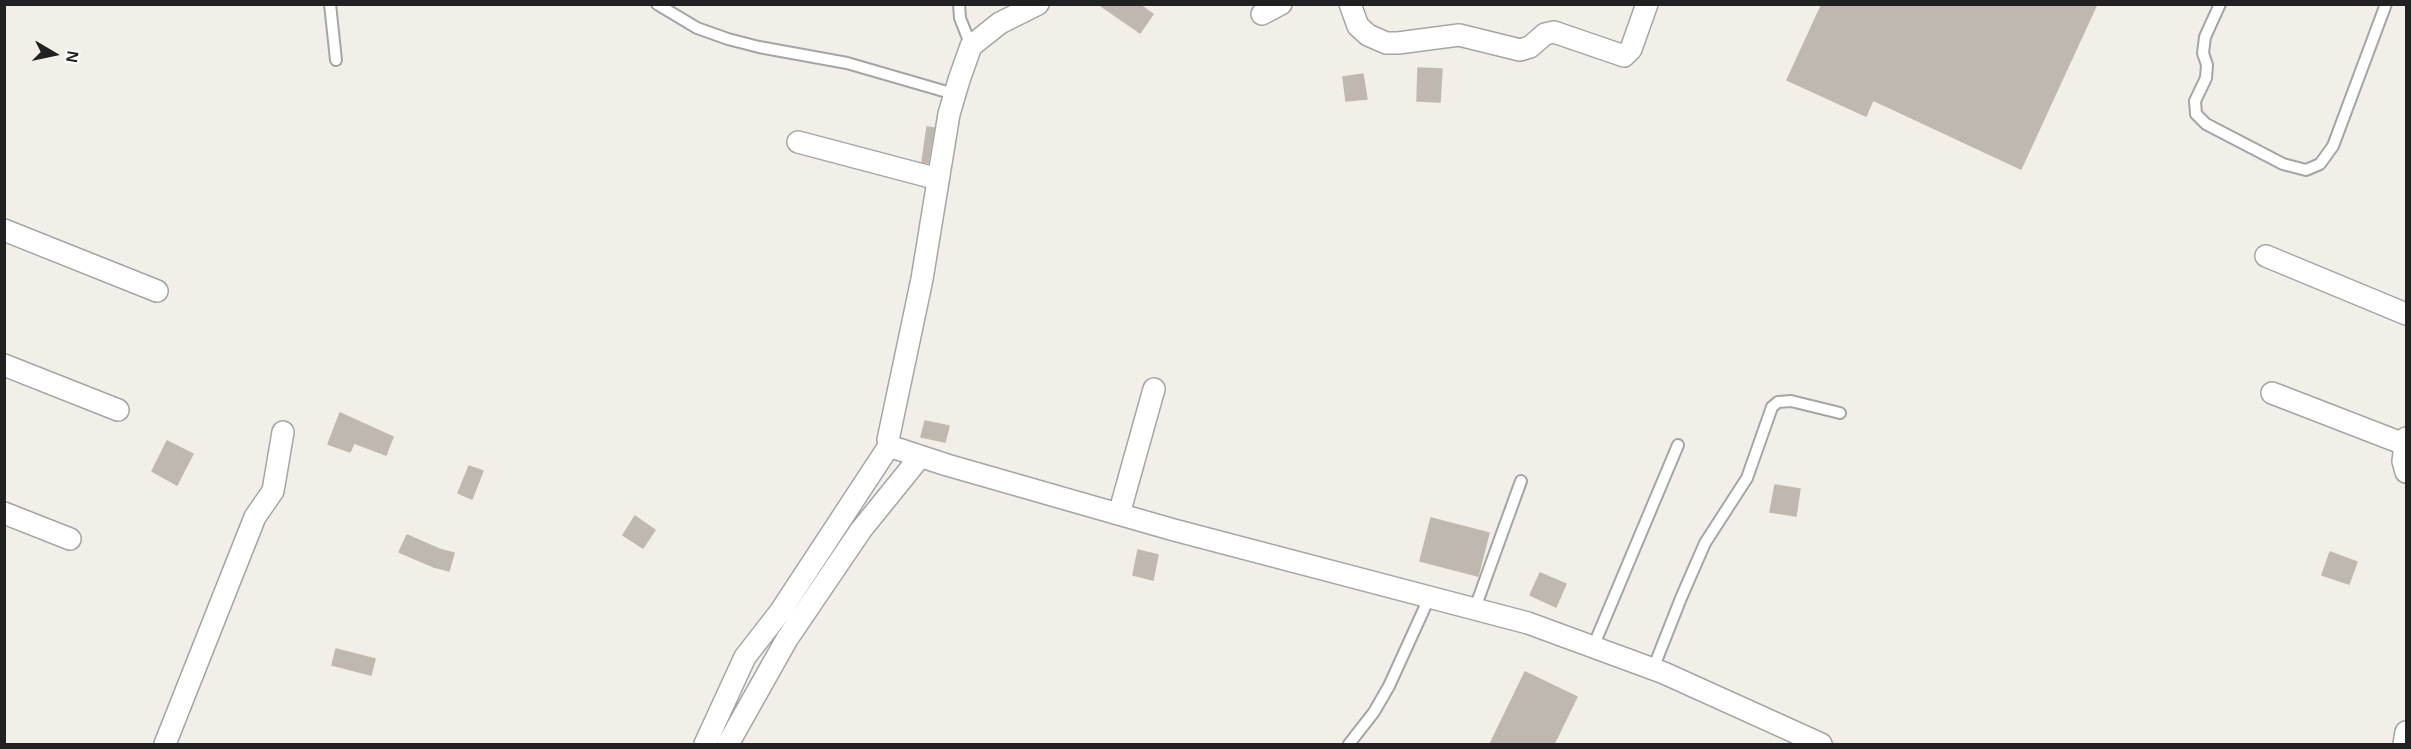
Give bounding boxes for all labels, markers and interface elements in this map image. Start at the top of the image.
north arrow [24,24,84,84]
text: N [63,50,82,64]

